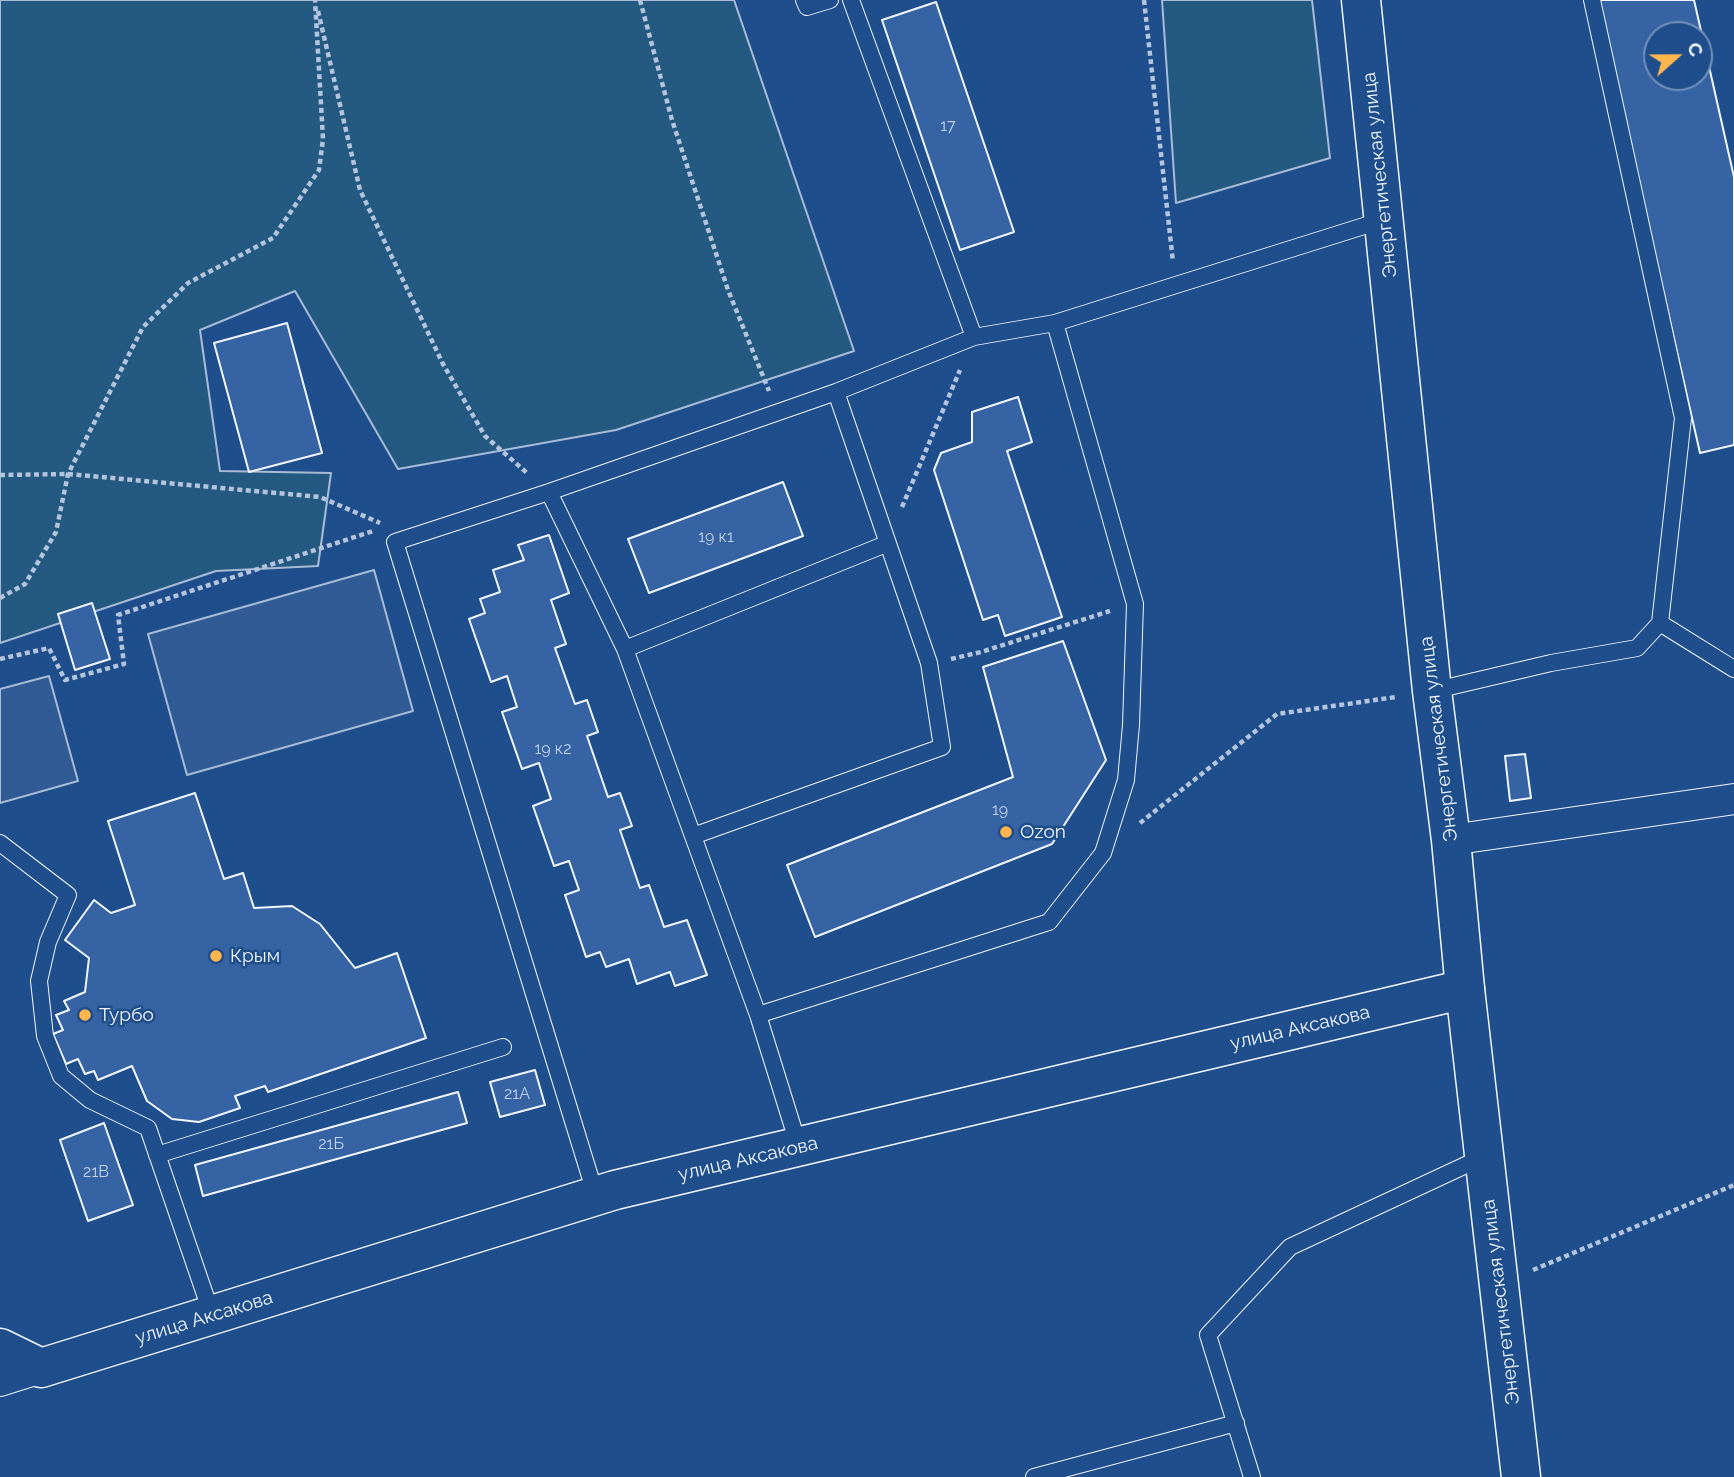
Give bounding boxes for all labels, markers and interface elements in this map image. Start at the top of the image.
north arrow [1643,21,1713,91]
text: С [1683,39,1708,59]
street label: Энергетическая улица [1358,71,1402,279]
house number: 17 [940,116,956,136]
house number: 19 к1 [698,527,734,547]
street label: Энергетическая улица [1415,635,1463,843]
house number: 19 к2 [535,739,571,759]
house number: 19 [992,800,1008,820]
place label: Ozon [1020,821,1066,843]
marker: Ozon [998,824,1014,840]
place label: Крым [230,945,280,967]
marker: Крым [208,948,224,964]
street label: улица Аксакова [1228,1001,1372,1055]
place label: Турбо [99,1004,154,1026]
marker: Турбо [77,1007,93,1023]
house number: 21А [504,1084,530,1104]
street label: улица Аксакова [676,1132,820,1186]
house number: 21Б [318,1134,344,1154]
house number: 21В [83,1162,109,1182]
street label: Энергетическая улица [1477,1198,1525,1406]
street label: улица Аксакова [132,1286,276,1350]

